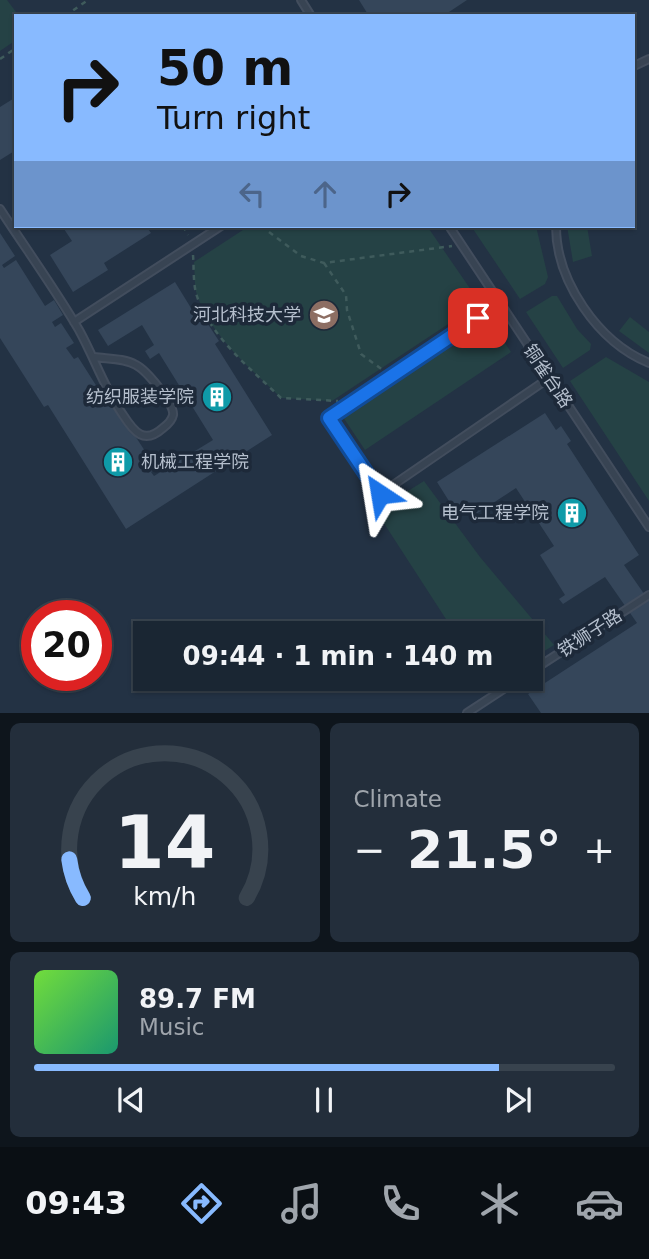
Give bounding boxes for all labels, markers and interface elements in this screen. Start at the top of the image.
text: 50 m [157,40,293,97]
icon: right [42,42,133,133]
text: Turn right [157,99,310,137]
icon: left [233,175,271,213]
icon: ahead [306,175,344,213]
icon: right [379,175,417,213]
pin [448,288,508,348]
school or university icon: 河北科技大学 [307,298,341,332]
icon: arrive [459,299,497,337]
place label: 河北科技大学 [193,304,301,325]
street label: 铜雀台路 [520,340,577,411]
building icon: 纺织服装学院 [200,380,234,414]
place label: 纺织服装学院 [86,386,194,407]
building icon: 机械工程学院 [101,445,135,479]
place label: 机械工程学院 [141,451,249,472]
position arrow [343,457,417,531]
building icon: 电气工程学院 [555,496,589,530]
place label: 电气工程学院 [441,502,549,523]
speed limit sign: 20 [21,600,112,691]
street label: 铁狮子路 [554,604,626,661]
text: 09:44 · 1 min · 140 m [183,641,493,671]
text: Climate [354,786,442,812]
text: 14 [114,801,215,886]
text: 21.5° [407,820,561,880]
text: − [354,828,385,872]
text: + [583,828,615,872]
text: km/h [133,882,196,911]
text: 89.7 FM [139,984,256,1014]
text: Music [139,1014,204,1040]
icon: previous [112,1081,150,1119]
icon: pause [305,1081,343,1119]
icon: next [499,1081,537,1119]
icon: directions [177,1179,226,1228]
icon: music [277,1179,326,1228]
icon: phone [376,1179,425,1228]
icon: climate [475,1179,524,1228]
icon: car [575,1179,624,1228]
text: 09:43 [25,1184,127,1222]

